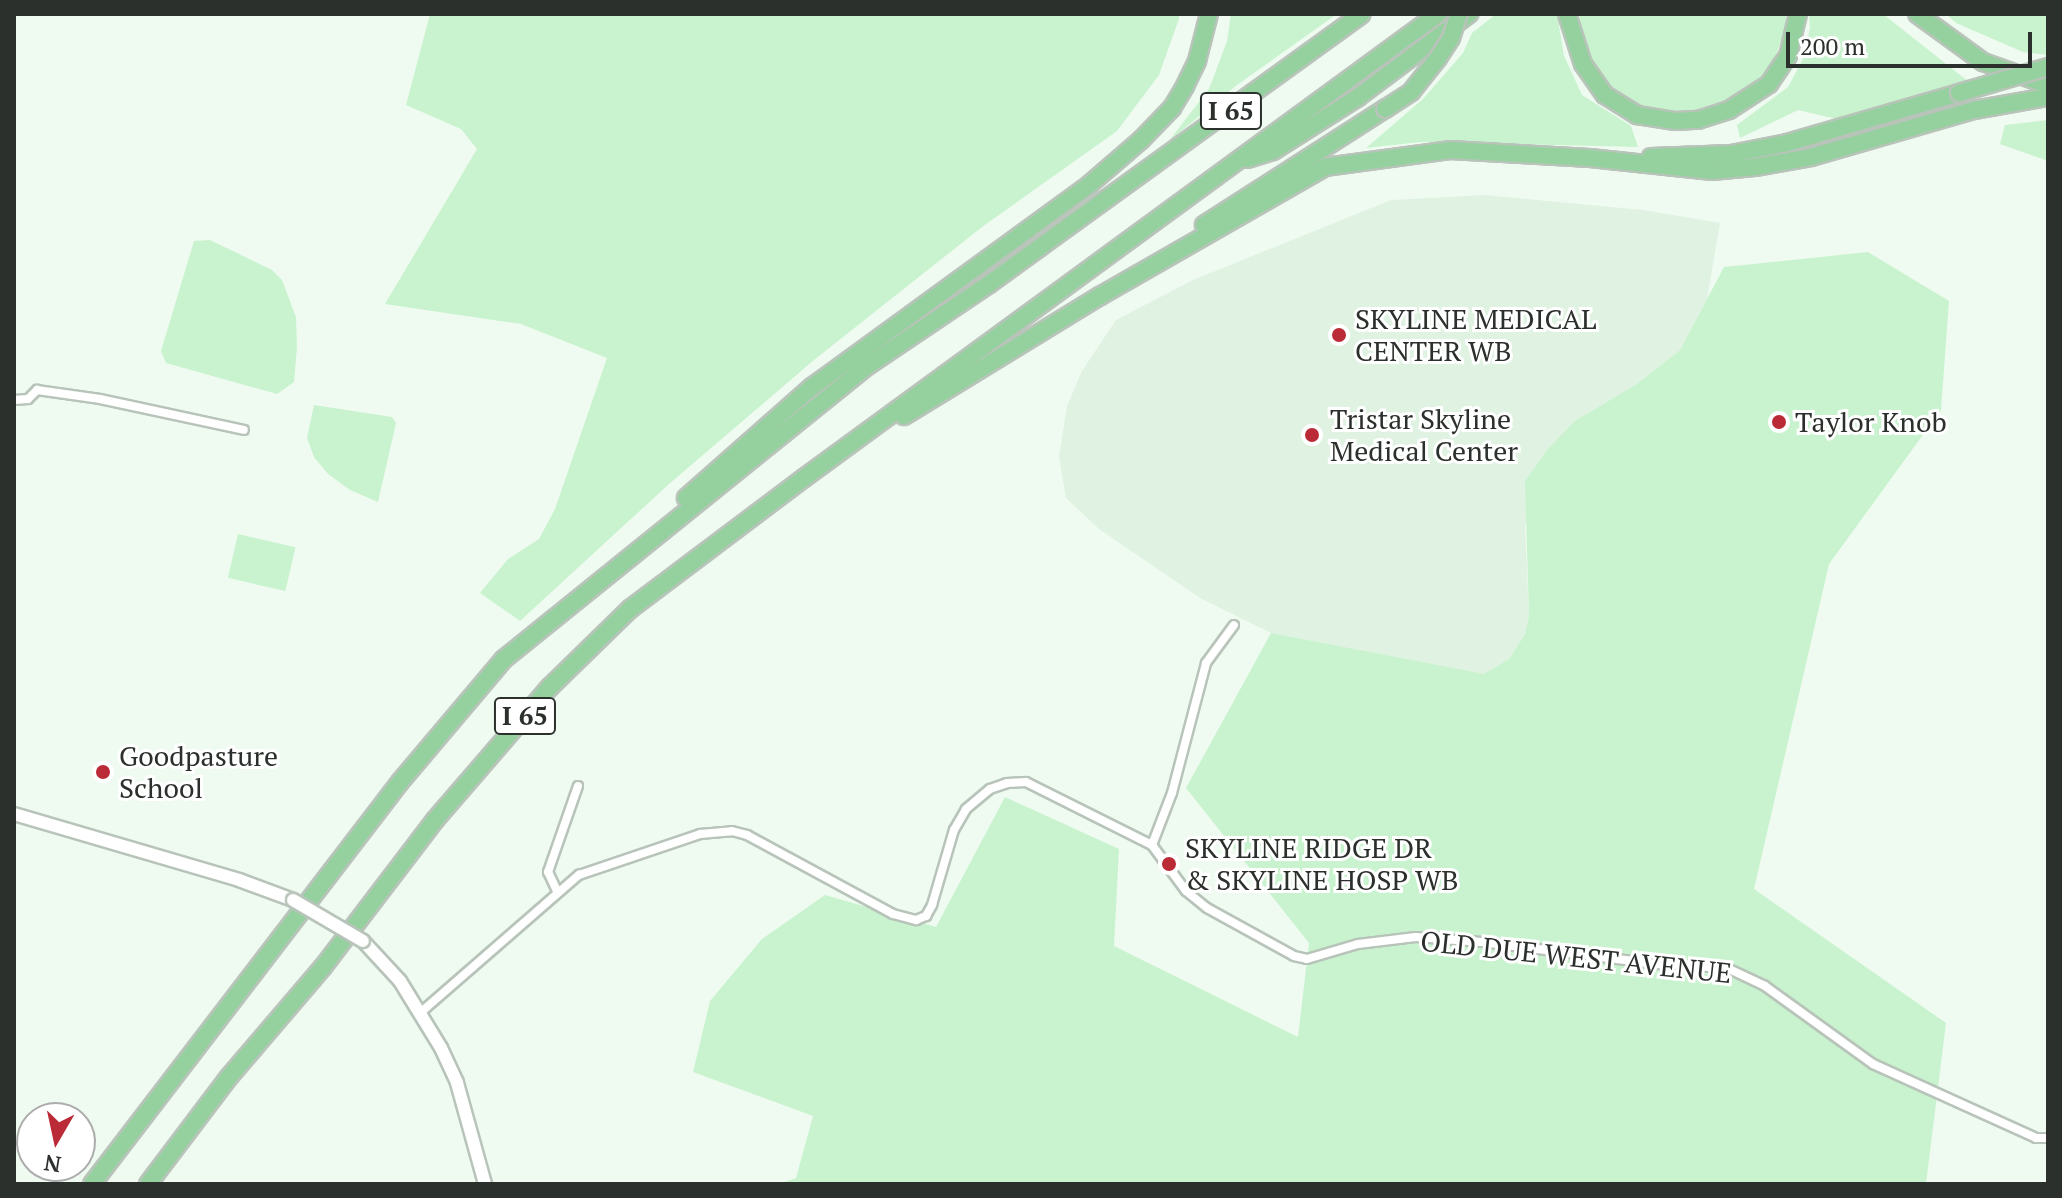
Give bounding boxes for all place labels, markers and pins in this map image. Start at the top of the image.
place label: SKYLINE MEDICAL CENTER WB [1355,302,1596,368]
marker: SKYLINE MEDICAL CENTER WB [1330,326,1348,344]
place label: Tristar Skyline Medical Center [1330,402,1518,468]
place label: Taylor Knob [1795,405,1947,439]
marker: Taylor Knob [1770,413,1788,431]
marker: Tristar Skyline Medical Center [1301,424,1323,446]
place label: Goodpasture School [119,739,278,805]
marker: Goodpasture School [94,763,112,781]
place label: SKYLINE RIDGE DR & SKYLINE HOSP WB [1185,831,1458,897]
marker: SKYLINE RIDGE DR & SKYLINE HOSP WB [1160,855,1178,873]

